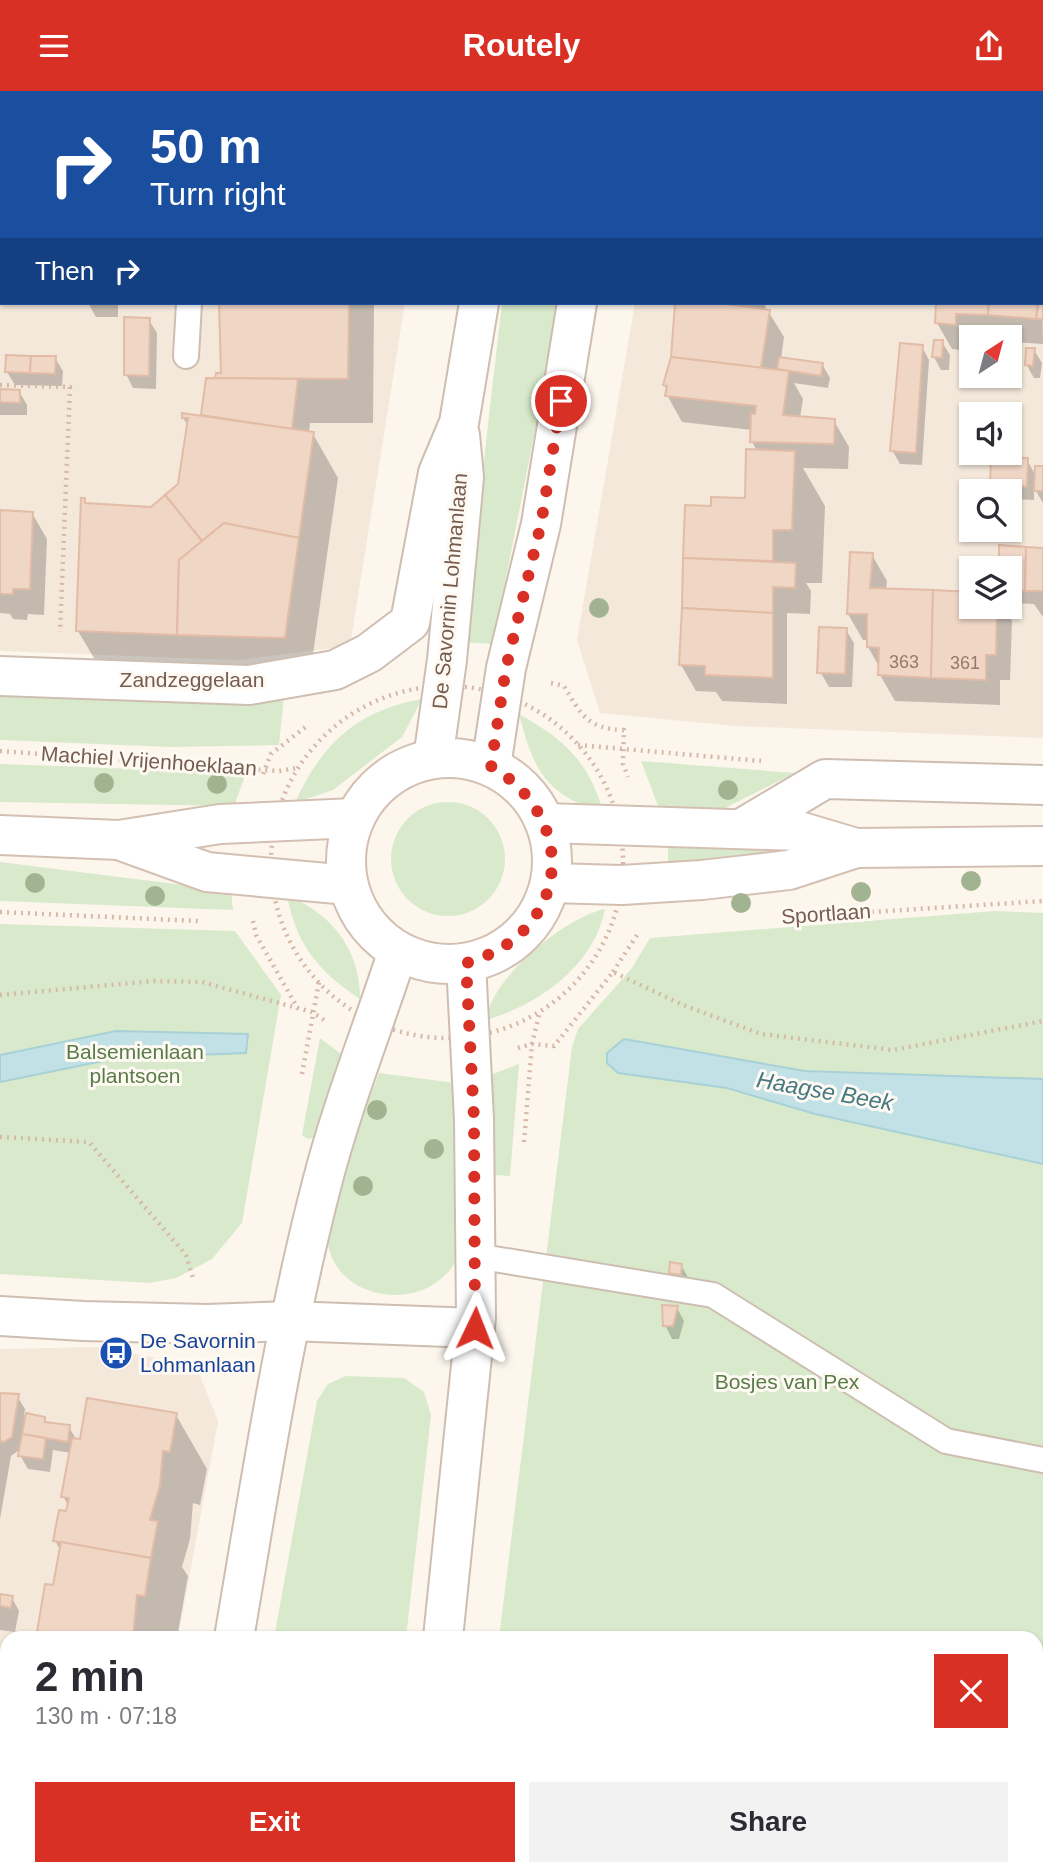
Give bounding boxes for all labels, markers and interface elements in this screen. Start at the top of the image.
icon: menu [35,27,73,65]
text: Routely [463,27,580,63]
icon: share [970,27,1008,65]
icon: right [35,119,126,210]
text: 50 m [150,119,262,173]
text: Turn right [150,176,286,212]
icon: right [108,252,146,290]
text: Then [35,256,94,286]
north arrow [959,325,1022,389]
map controls [959,325,1022,619]
pin [531,371,591,431]
icon: arrive [542,382,580,420]
button: sound [959,402,1022,465]
street label: De Savornin Lohmanlaan [428,472,471,710]
button: search [959,479,1022,542]
button: layers [959,556,1022,619]
house number: 363 [889,652,919,672]
house number: 361 [950,653,980,673]
street label: Zandzeggelaan [120,668,264,691]
street label: Machiel Vrijenhoeklaan [40,741,258,780]
street label: Sportlaan [780,899,872,928]
park label: Balsemienlaan plantsoen [66,1040,204,1087]
water label: Haagse Beek [755,1066,897,1116]
position arrow [438,1291,512,1365]
place label: De Savornin Lohmanlaan [140,1329,256,1376]
bus stop icon: De Savornin Lohmanlaan [97,1334,135,1372]
park label: Bosjes van Pex [715,1370,860,1393]
text: 2 min [35,1653,145,1700]
button: close [934,1654,1008,1728]
text: 130 m · 07:18 [35,1703,177,1729]
button: Exit [35,1782,515,1862]
button: Share [529,1782,1008,1862]

